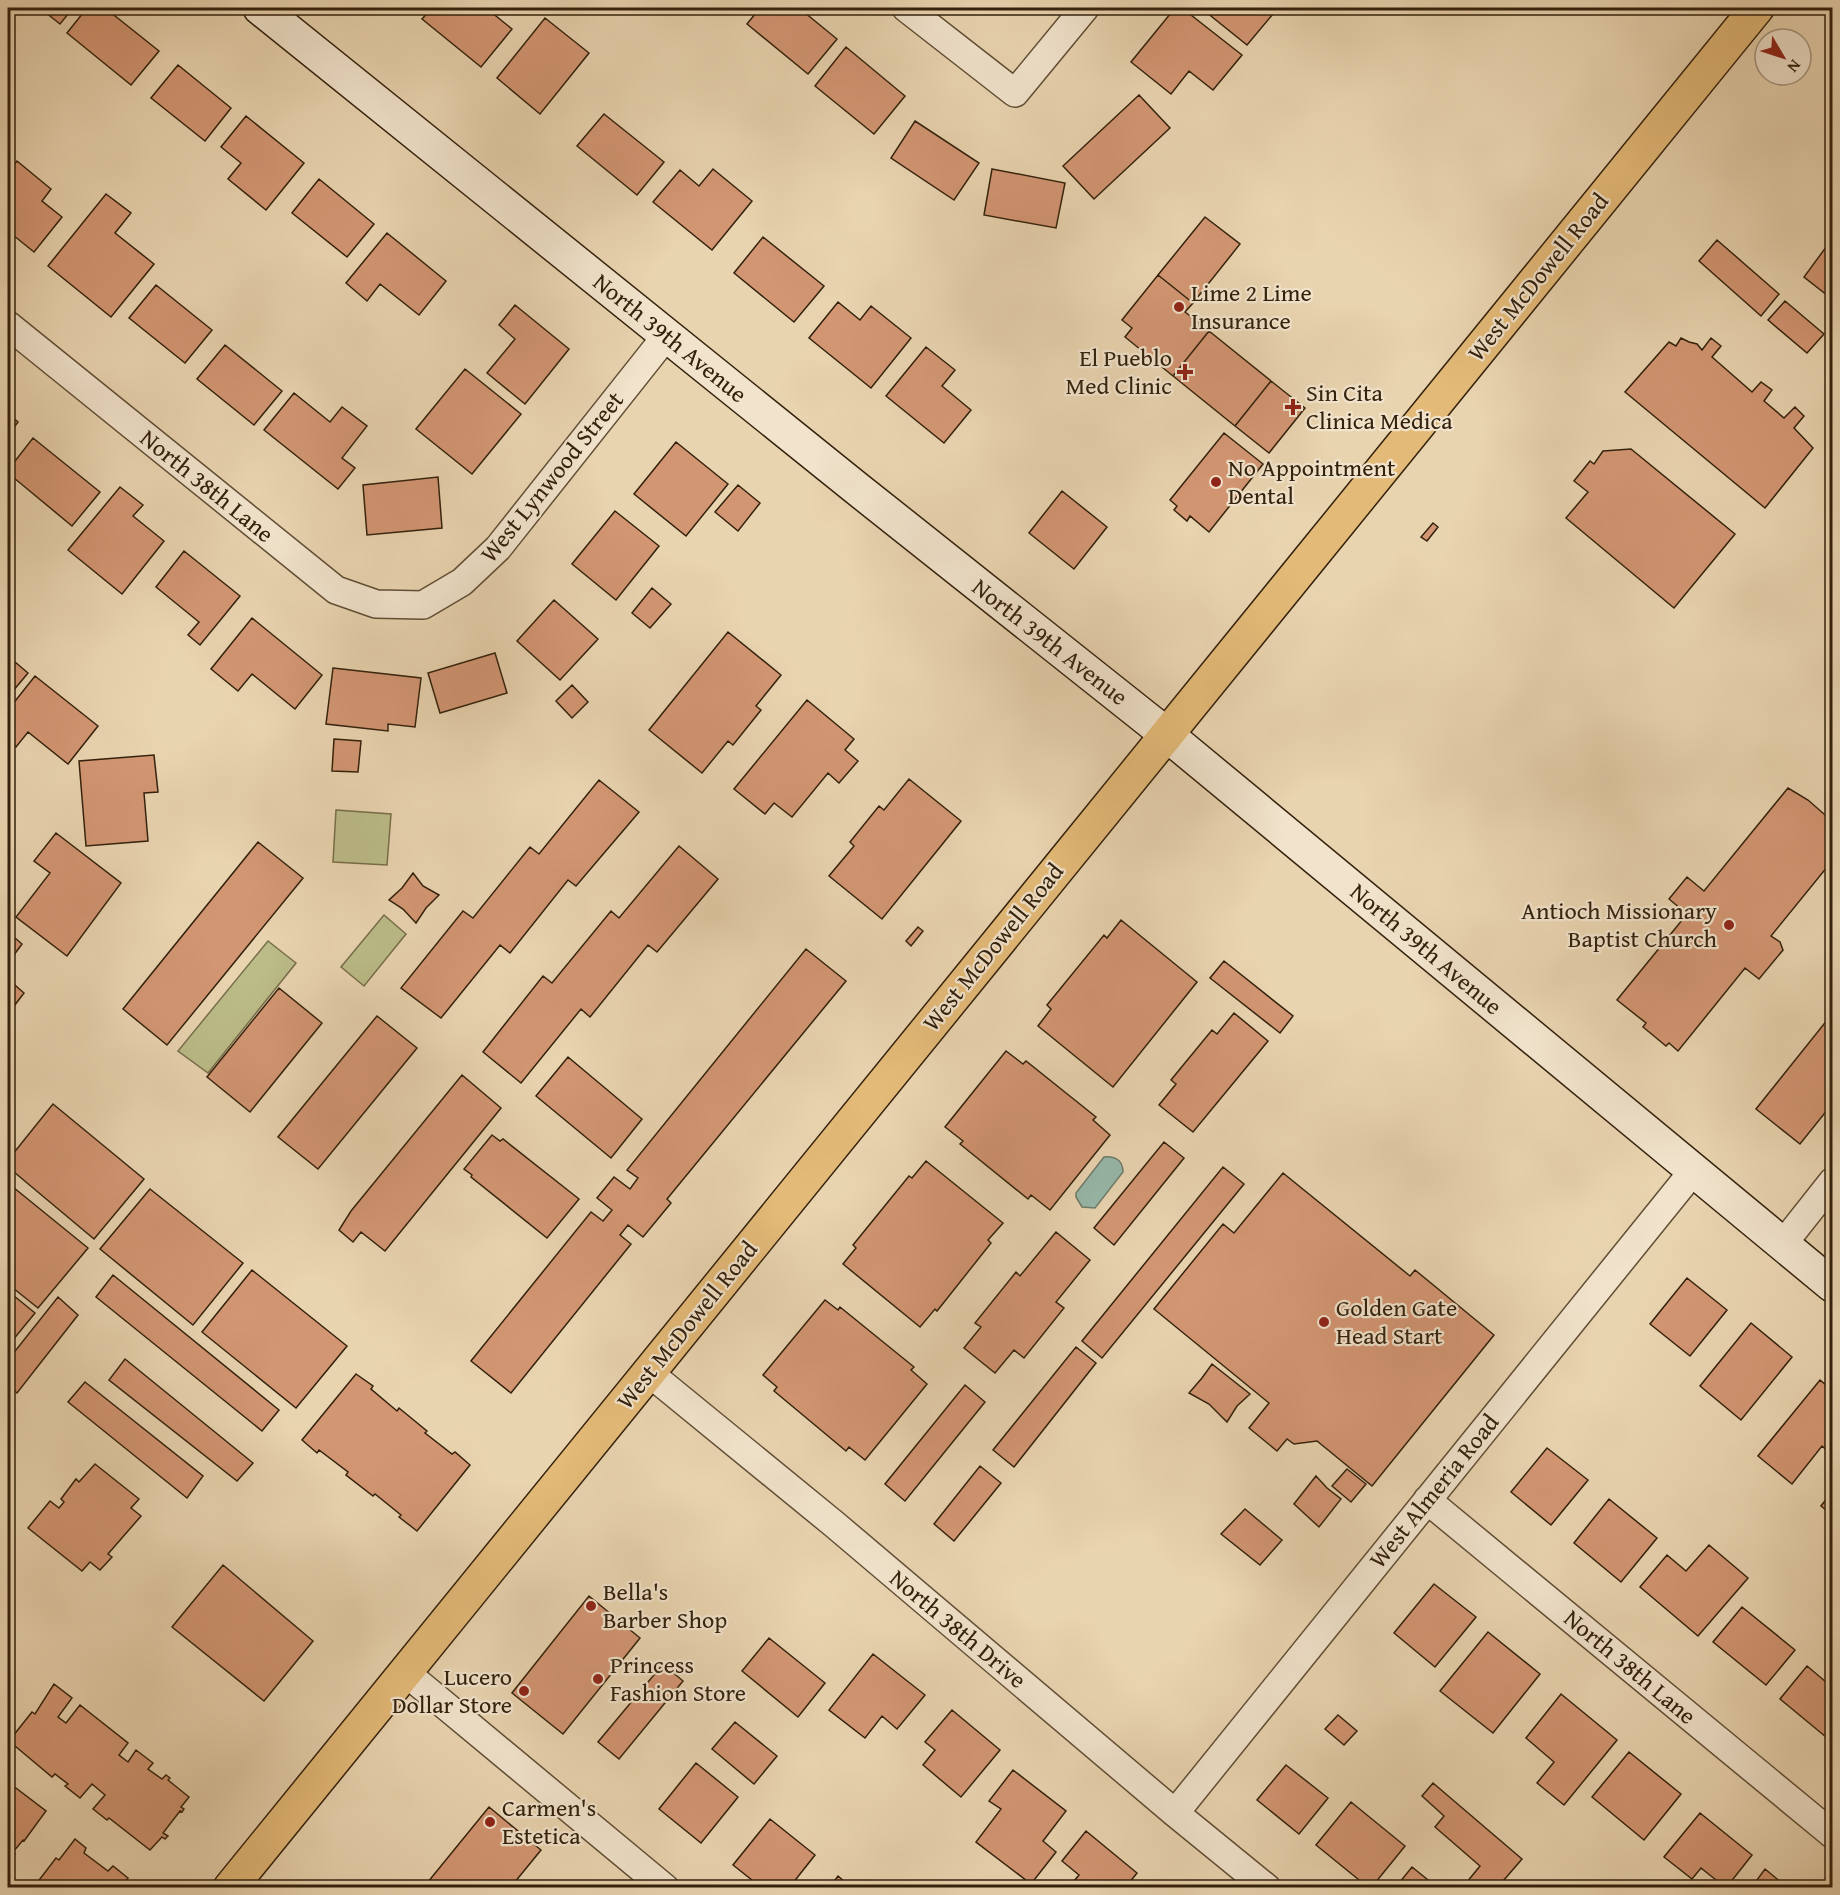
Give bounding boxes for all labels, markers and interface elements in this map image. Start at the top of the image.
north arrow [1753,27,1813,87]
text: N [1782,55,1807,78]
street label: West McDowell Road [1459,185,1617,368]
street label: North 39th Avenue [586,264,755,411]
place label: Lime 2 Lime Insurance [1191,275,1312,338]
marker: Lime 2 Lime Insurance [1172,300,1186,314]
place label: El Pueblo Med Clinic [1066,340,1172,403]
marker: El Pueblo Med Clinic [1176,363,1194,381]
place label: Sin Cita Clinica Medica [1306,375,1453,438]
street label: West Lynwood Street [472,383,632,570]
marker: Sin Cita Clinica Medica [1284,398,1302,416]
street label: North 38th Lane [133,421,282,551]
place label: No Appointment Dental [1228,450,1396,513]
marker: No Appointment Dental [1209,475,1223,489]
street label: North 39th Avenue [965,570,1136,714]
street label: West McDowell Road [914,855,1072,1038]
street label: North 39th Avenue [1343,874,1510,1023]
place label: Antioch Missionary Baptist Church [1521,893,1718,956]
marker: Antioch Missionary Baptist Church [1722,918,1736,932]
street label: West McDowell Road [608,1233,766,1416]
place label: Golden Gate Head Start [1336,1290,1457,1353]
marker: Golden Gate Head Start [1317,1315,1331,1329]
street label: West Almeria Road [1360,1406,1507,1575]
street label: North 38th Drive [882,1561,1034,1696]
place label: Bella's Barber Shop [603,1574,727,1637]
marker: Bella's Barber Shop [584,1599,598,1613]
street label: North 38th Lane [1557,1601,1704,1732]
place label: Princess Fashion Store [610,1647,746,1710]
place label: Lucero Dollar Store [392,1659,512,1722]
marker: Princess Fashion Store [591,1672,605,1686]
marker: Lucero Dollar Store [517,1684,531,1698]
place label: Carmen's Estetica [502,1790,596,1853]
marker: Carmen's Estetica [483,1815,497,1829]

